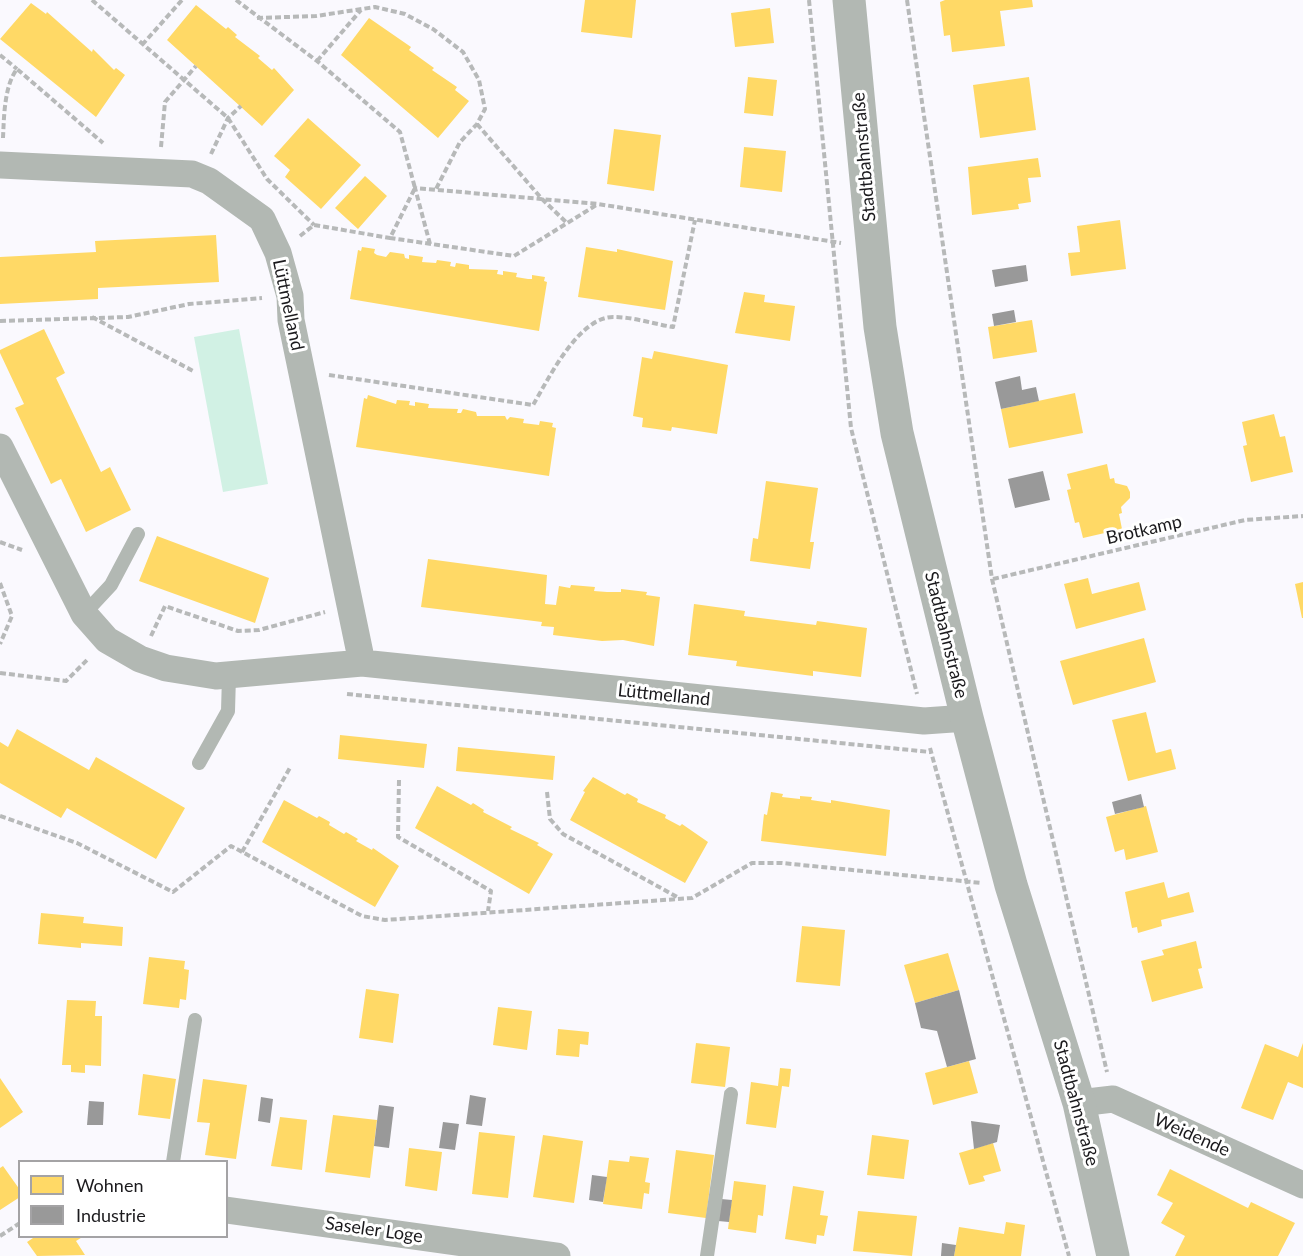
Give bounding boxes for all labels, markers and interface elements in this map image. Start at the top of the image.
street label: Stadtbahnstraße [848,91,880,223]
street label: Lüttmelland [268,257,308,353]
street label: Brotkamp [1104,511,1184,549]
street label: Stadtbahnstraße [920,569,972,701]
street label: Lüttmelland [617,679,711,711]
street label: Stadtbahnstraße [1049,1037,1103,1169]
street label: Weidende [1151,1109,1233,1161]
legend [18,1160,228,1238]
text: Wohnen [76,1174,143,1196]
text: Industrie [76,1204,146,1226]
street label: Saseler Loge [324,1212,424,1248]

